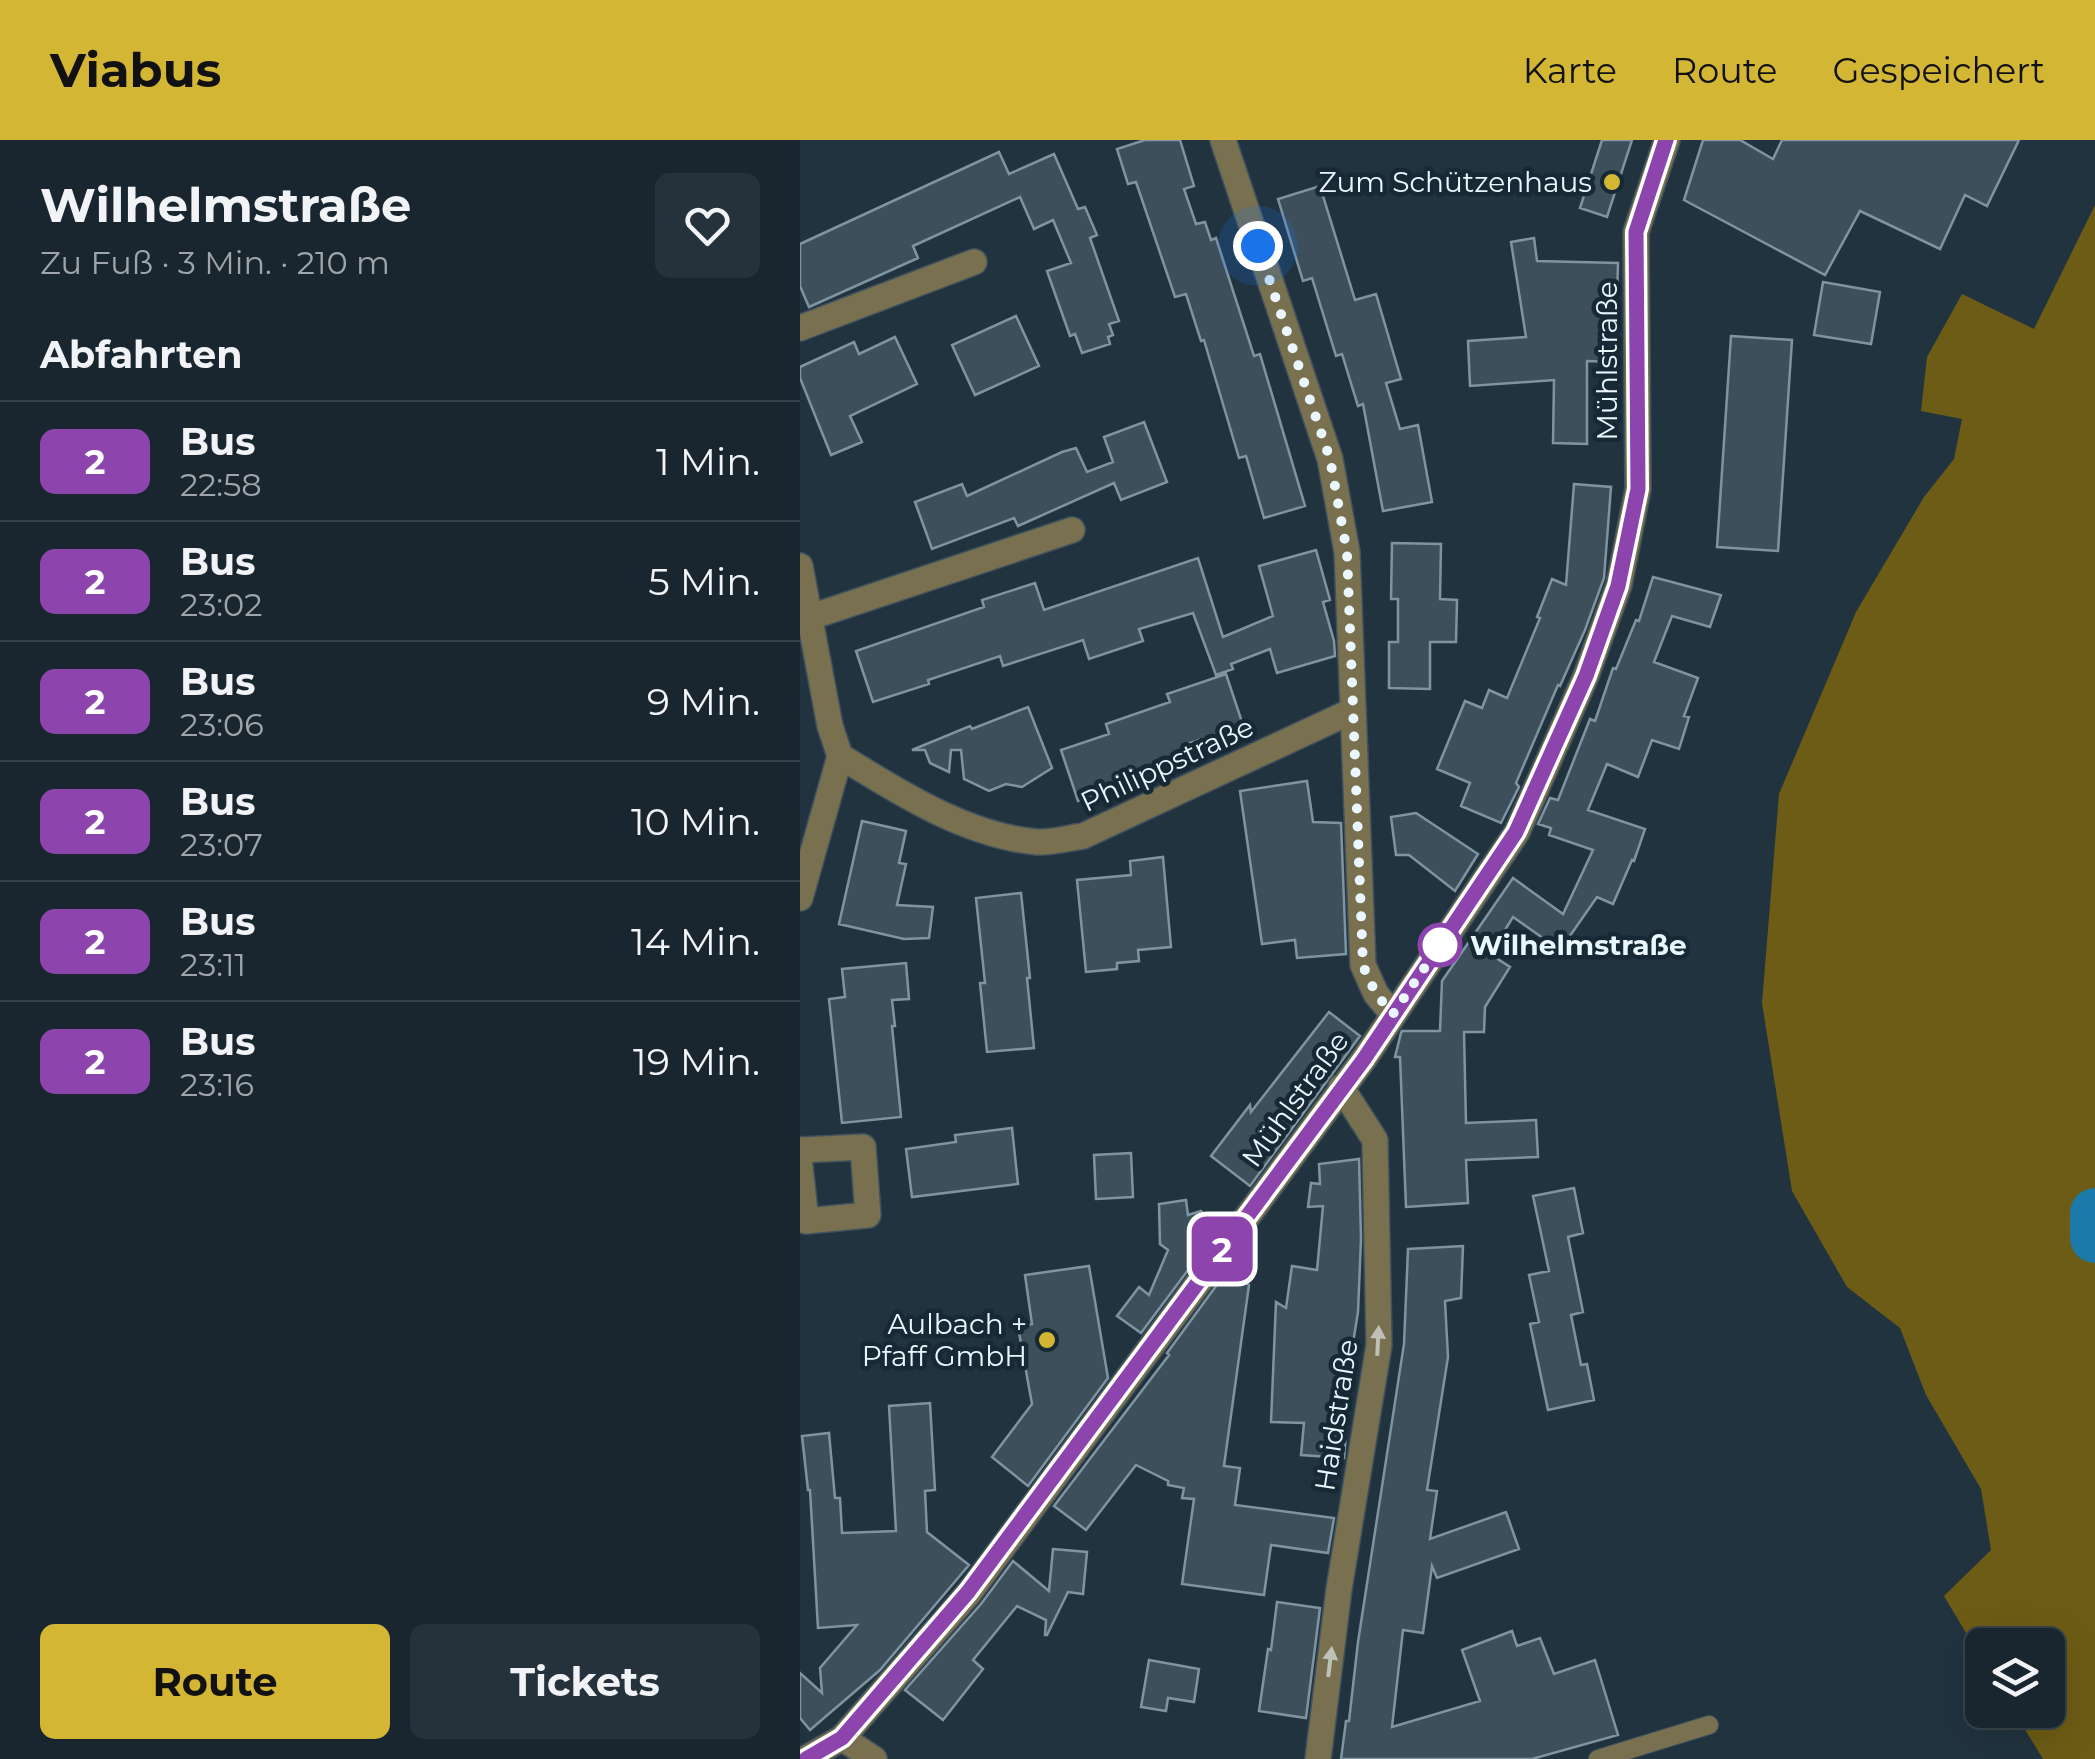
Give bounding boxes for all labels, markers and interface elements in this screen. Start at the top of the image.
text: Viabus [50,41,221,99]
text: Karte [1523,49,1617,92]
text: Route [1672,49,1777,92]
text: Gespeichert [1832,49,2045,92]
place label: Zum Schützenhaus [1318,165,1592,199]
marker: Zum Schützenhaus [1601,171,1623,193]
button: heart [655,173,760,278]
text: Wilhelmstraße [40,176,411,234]
your location [1233,221,1283,271]
text: Zu Fuß · 3 Min. · 210 m [40,243,390,282]
street label: Mühlstraße [1590,281,1624,441]
text: Abfahrten [40,331,242,378]
text: Bus [180,418,255,465]
text: 1 Min. [656,438,760,485]
text: 2 [85,440,105,483]
text: 22:58 [180,465,262,504]
text: Bus [180,538,255,585]
text: 5 Min. [648,558,760,605]
text: 2 [85,560,105,603]
text: 23:02 [180,585,262,624]
text: Bus [180,658,255,705]
text: 9 Min. [647,678,760,725]
text: 2 [85,680,105,723]
text: 23:06 [180,705,264,744]
street label: Philippstraße [1075,709,1259,819]
text: Bus [180,778,255,825]
text: 10 Min. [631,798,760,845]
text: 2 [85,800,105,843]
text: 23:07 [180,825,263,864]
text: Bus [180,898,255,945]
text: 14 Min. [631,918,760,965]
text: 2 [85,920,105,963]
marker: Wilhelmstraße [1419,924,1461,966]
place label: Wilhelmstraße [1470,928,1687,962]
text: 23:11 [180,945,246,984]
text: Bus [180,1018,255,1065]
street label: Mühlstraße [1234,1025,1356,1173]
text: 19 Min. [633,1038,760,1085]
text: 2 [85,1040,105,1083]
text: 23:16 [180,1065,254,1104]
line badge: 2 [1190,1216,1254,1282]
text: 2 [1212,1228,1232,1271]
place label: Aulbach + Pfaff GmbH [862,1307,1027,1373]
one-way arrow [1370,1325,1386,1356]
marker: Aulbach + Pfaff GmbH [1036,1329,1058,1351]
street label: Haidstraße [1307,1337,1365,1493]
button: Route [40,1624,390,1739]
button: Tickets [410,1624,760,1739]
map controls [1965,1628,2065,1728]
button: layers [1965,1628,2065,1728]
one-way arrow [1322,1646,1338,1678]

